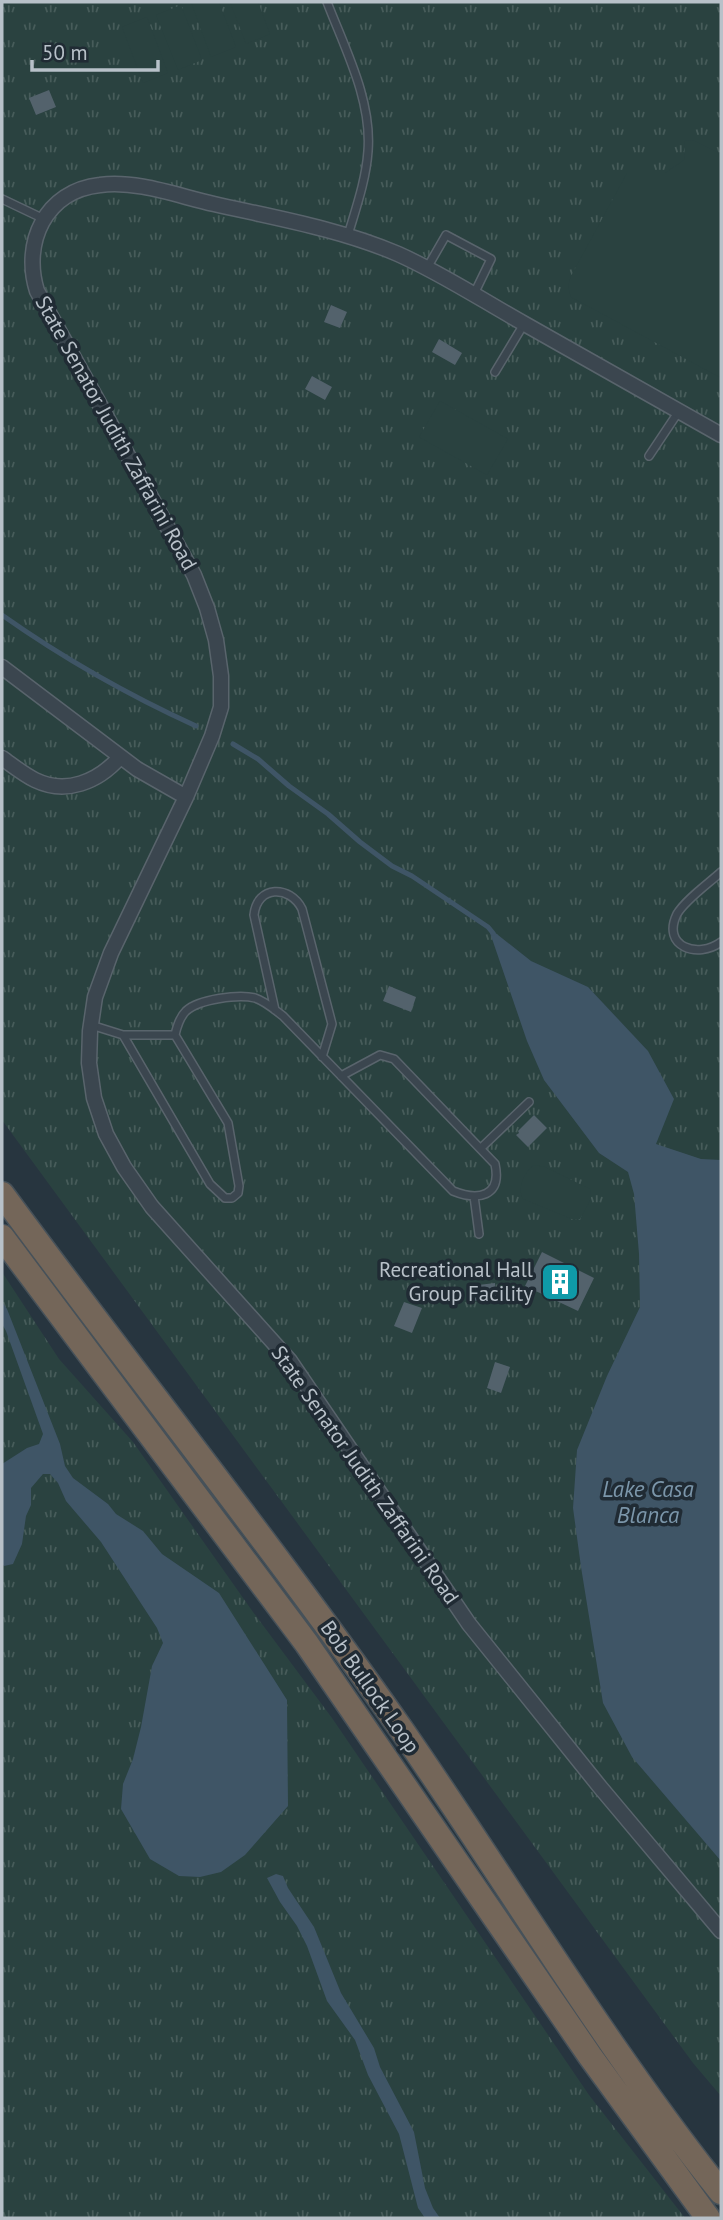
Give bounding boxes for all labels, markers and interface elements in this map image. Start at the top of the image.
scale bar [32,28,158,72]
text: 50 m [42,39,88,66]
street label: State Senator Judith Zaffarini Road [30,291,203,575]
place label: Recreational Hall Group Facility [379,1256,533,1307]
building icon: Recreational Hall Group Facility [539,1261,581,1303]
street label: State Senator Judith Zaffarini Road [266,1340,465,1609]
water label: Lake Casa Blanca [602,1474,694,1529]
street label: Bob Bullock Loop [315,1615,426,1758]

